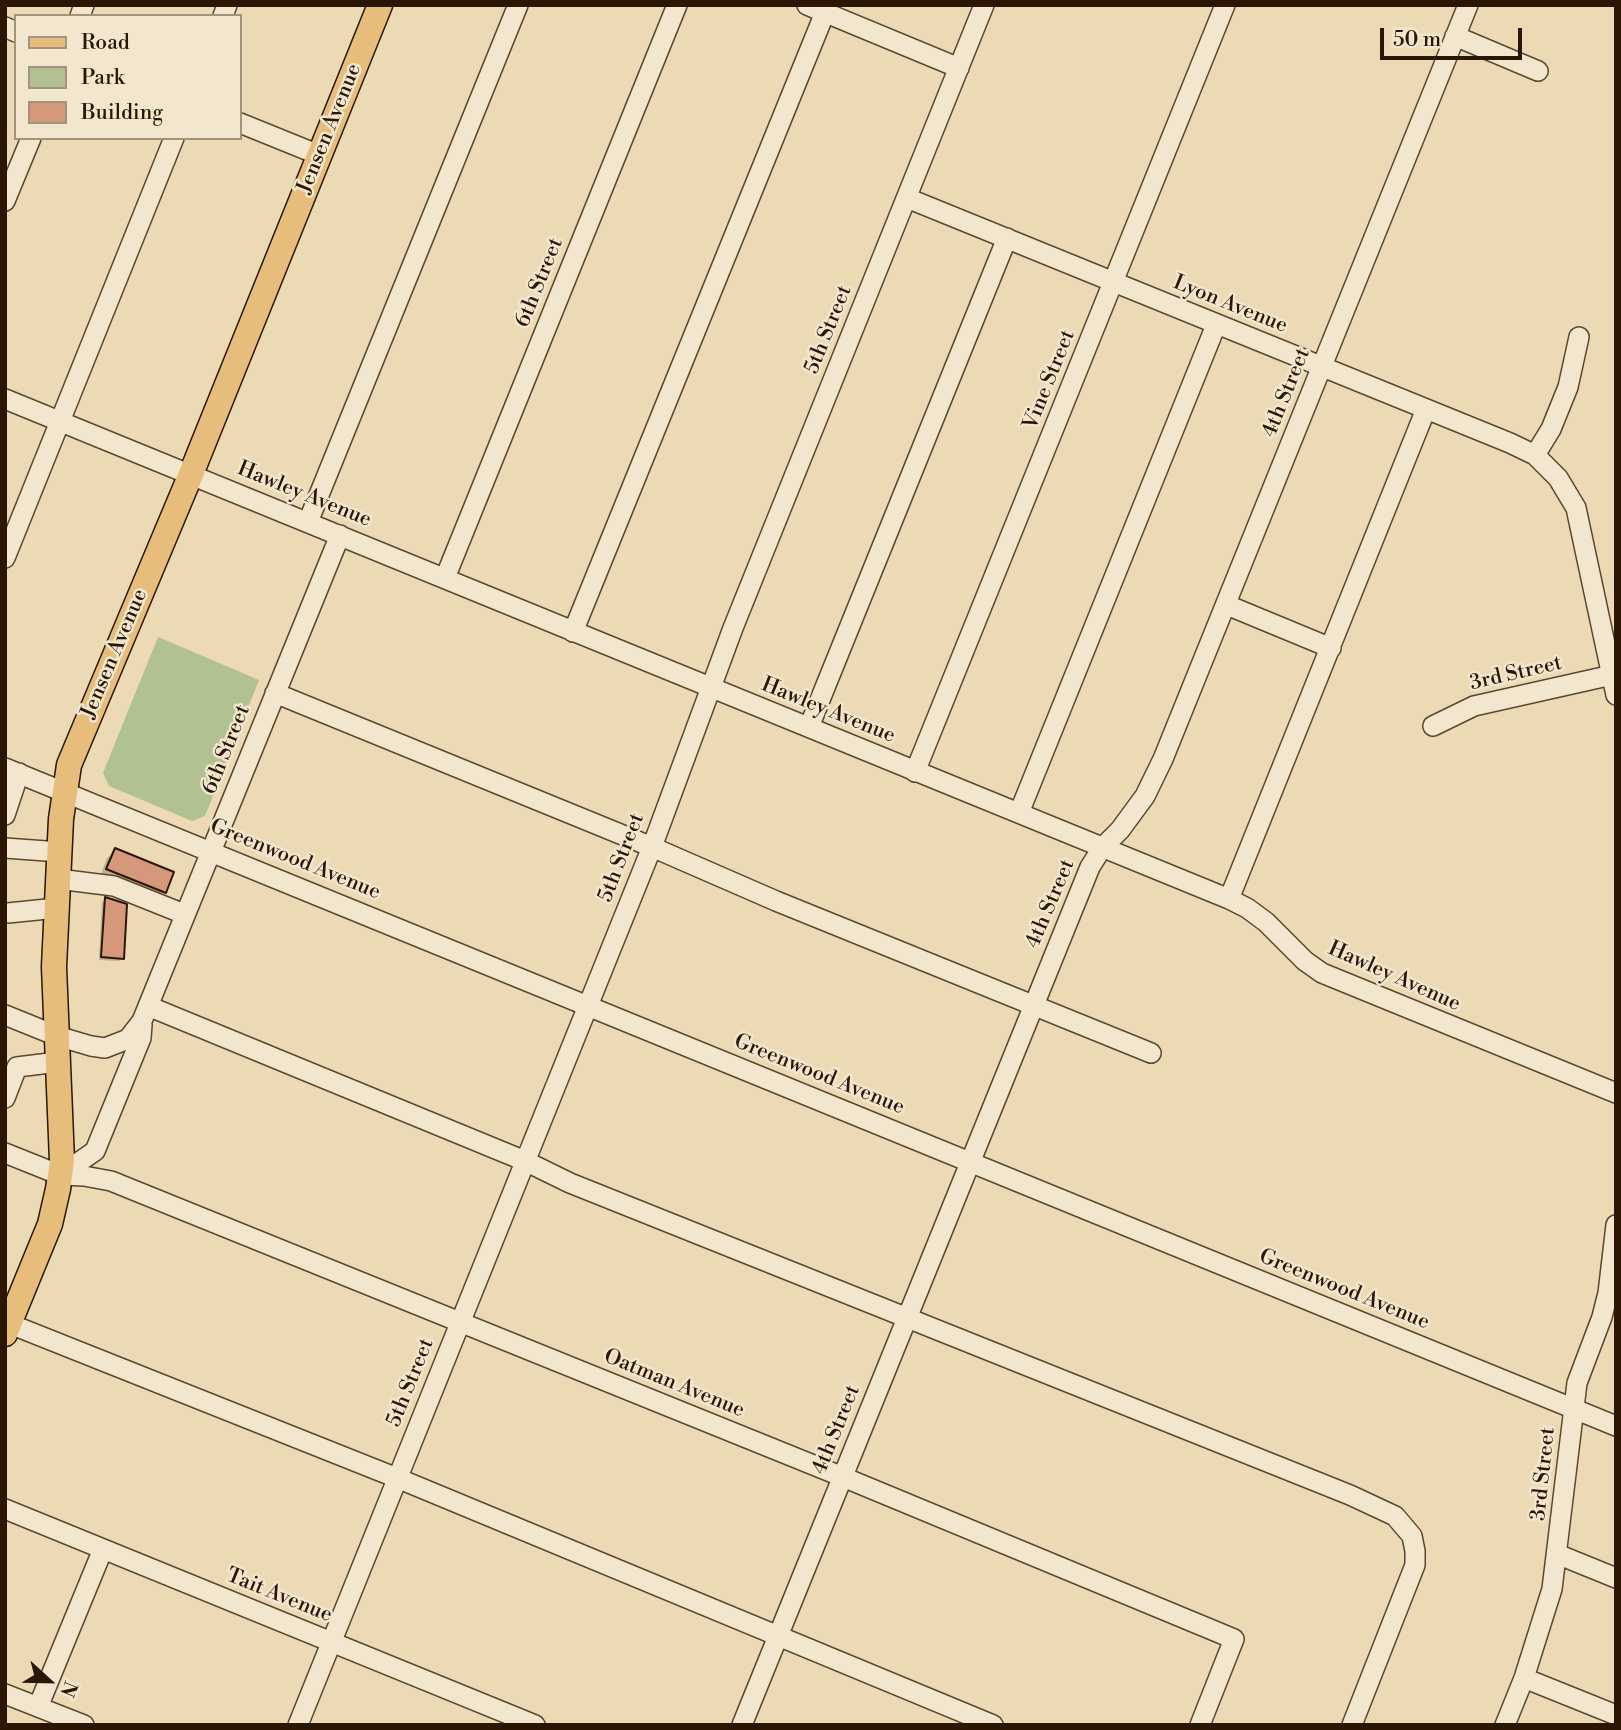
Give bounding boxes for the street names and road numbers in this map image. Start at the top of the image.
street label: Jensen Avenue [292,60,368,198]
street label: 6th Street [511,235,569,331]
street label: Lyon Avenue [1169,271,1291,339]
street label: 5th Street [800,282,858,378]
street label: Vine Street [1019,326,1081,434]
street label: 4th Street [1258,345,1316,441]
street label: Hawley Avenue [233,457,375,533]
street label: Jensen Avenue [76,586,154,722]
street label: 3rd Street [1467,651,1565,697]
street label: Hawley Avenue [757,673,899,749]
street label: 6th Street [198,702,256,798]
street label: 5th Street [594,810,650,906]
street label: Greenwood Avenue [206,814,384,906]
street label: 4th Street [1021,856,1081,952]
street label: Hawley Avenue [1324,937,1464,1017]
street label: Greenwood Avenue [730,1029,908,1121]
street label: Greenwood Avenue [1255,1244,1433,1336]
street label: 5th Street [382,1335,440,1431]
street label: Oatman Avenue [600,1344,748,1424]
street label: 4th Street [808,1382,866,1478]
street label: 3rd Street [1527,1426,1561,1522]
street label: Tait Avenue [222,1563,336,1629]

